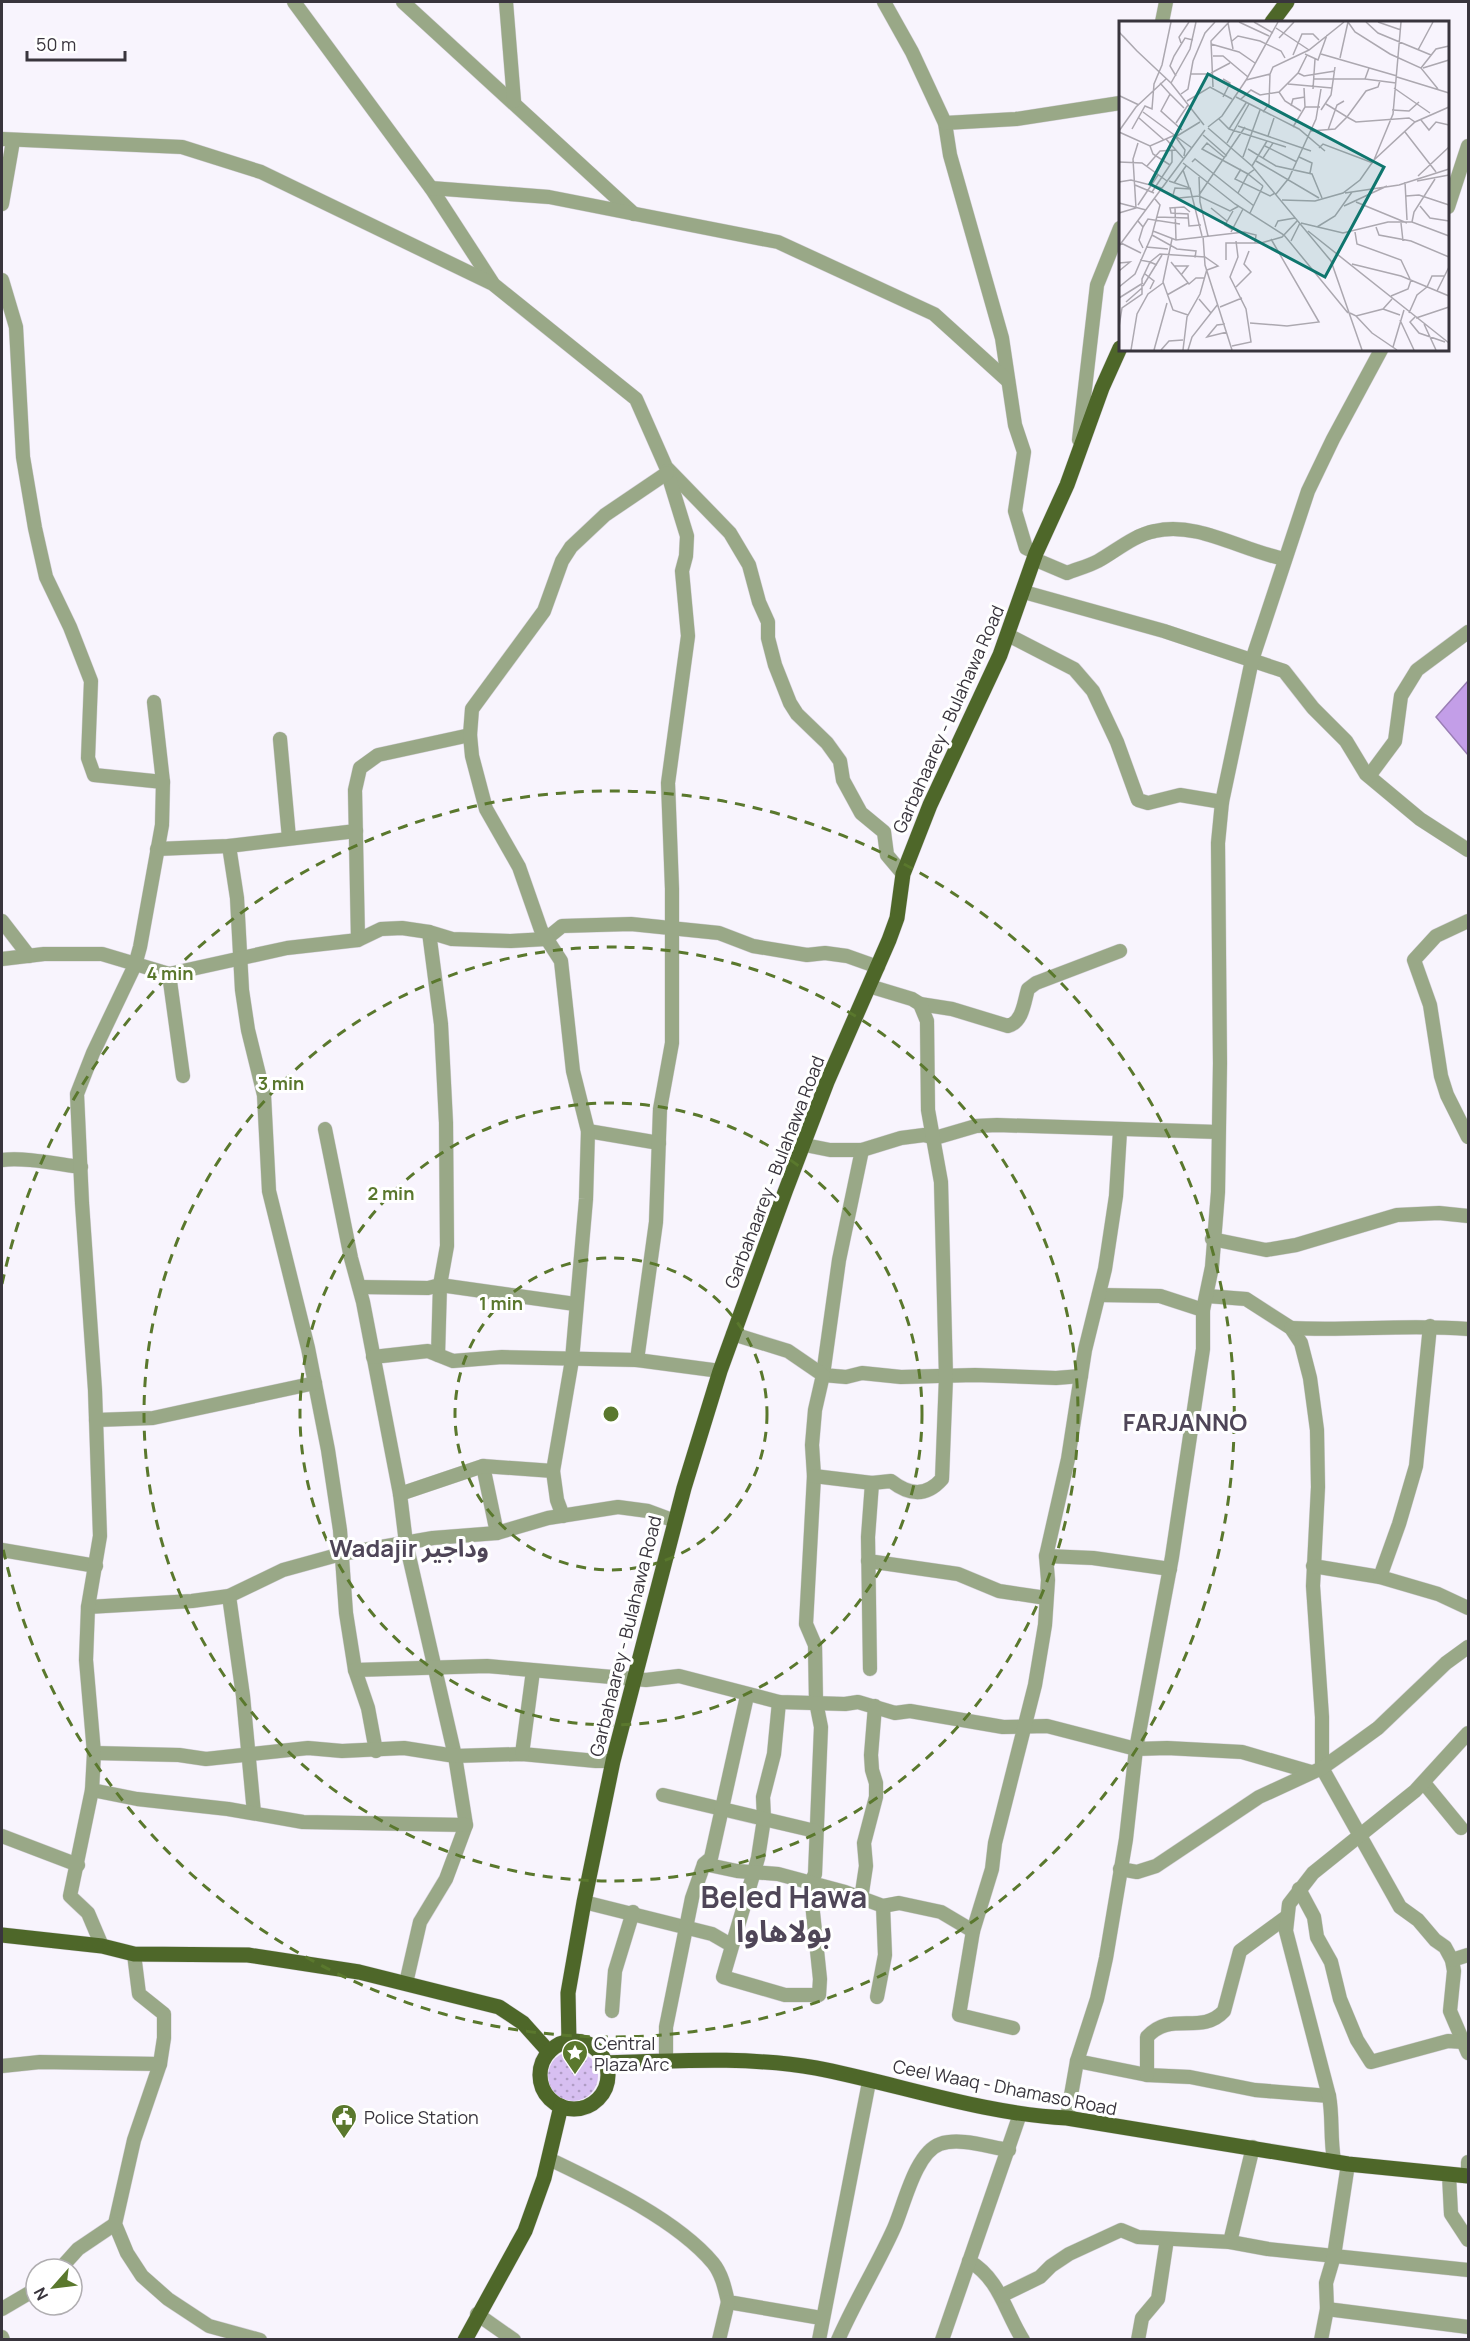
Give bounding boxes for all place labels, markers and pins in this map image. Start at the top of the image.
centre of rings [601,1404,621,1424]
place label: Central Plaza Arc [594,2031,669,2076]
place icon: Central Plaza Arc [560,2038,590,2076]
public building icon: Police Station [329,2102,359,2140]
place label: Police Station [364,2105,479,2129]

